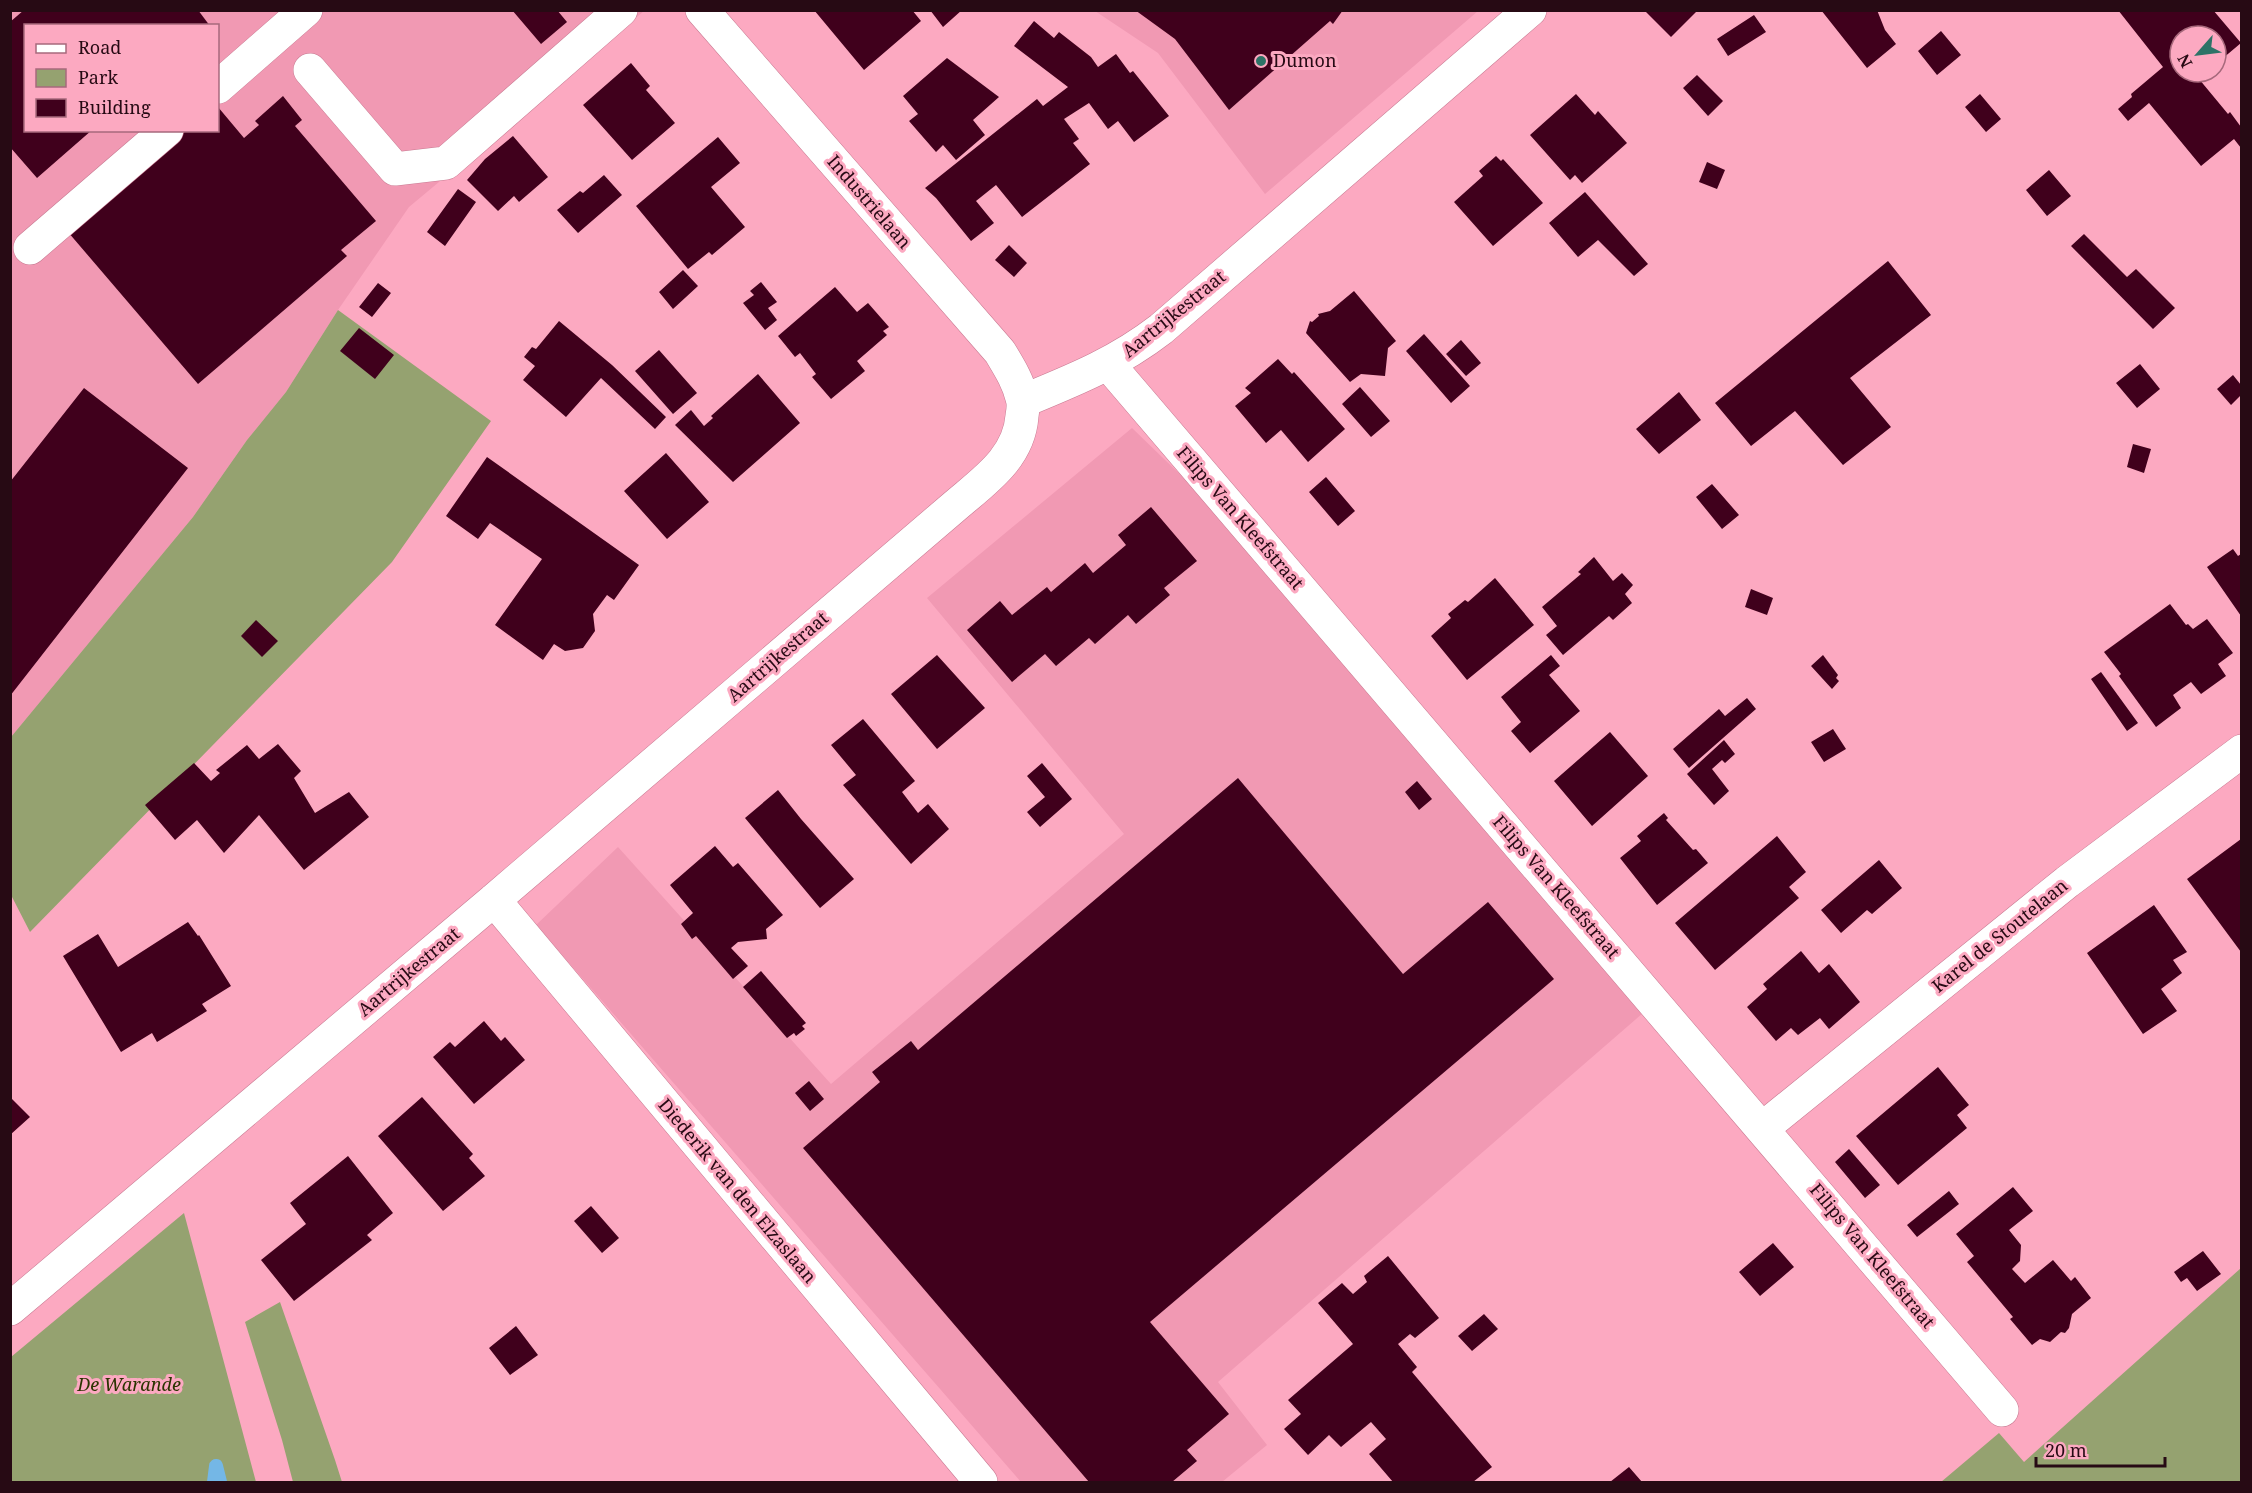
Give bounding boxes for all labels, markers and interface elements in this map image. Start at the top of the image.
legend [24,24,219,132]
north arrow [2168,24,2228,84]
text: Road [78,35,121,59]
place label: Dumon [1273,48,1337,72]
text: N [2172,50,2197,72]
marker: Dumon [1254,54,1268,68]
text: Park [78,65,118,89]
text: Building [78,95,151,119]
street label: Industrielaan [822,150,917,253]
street label: Aartrijkestraat [1117,264,1230,362]
street label: Filips Van Kleefstraat [1172,441,1310,594]
street label: Aartrijkestraat [722,606,833,707]
street label: Filips Van Kleefstraat [1488,810,1626,963]
street label: Karel de Stoutelaan [1927,873,2072,997]
street label: Aartrijkestraat [352,921,464,1021]
street label: Diederik van den Elzaslaan [653,1093,822,1288]
street label: Filips Van Kleefstraat [1805,1178,1941,1333]
park label: De Warande [76,1372,181,1396]
scale bar [2036,1430,2165,1468]
text: 20 m [2045,1438,2087,1462]

